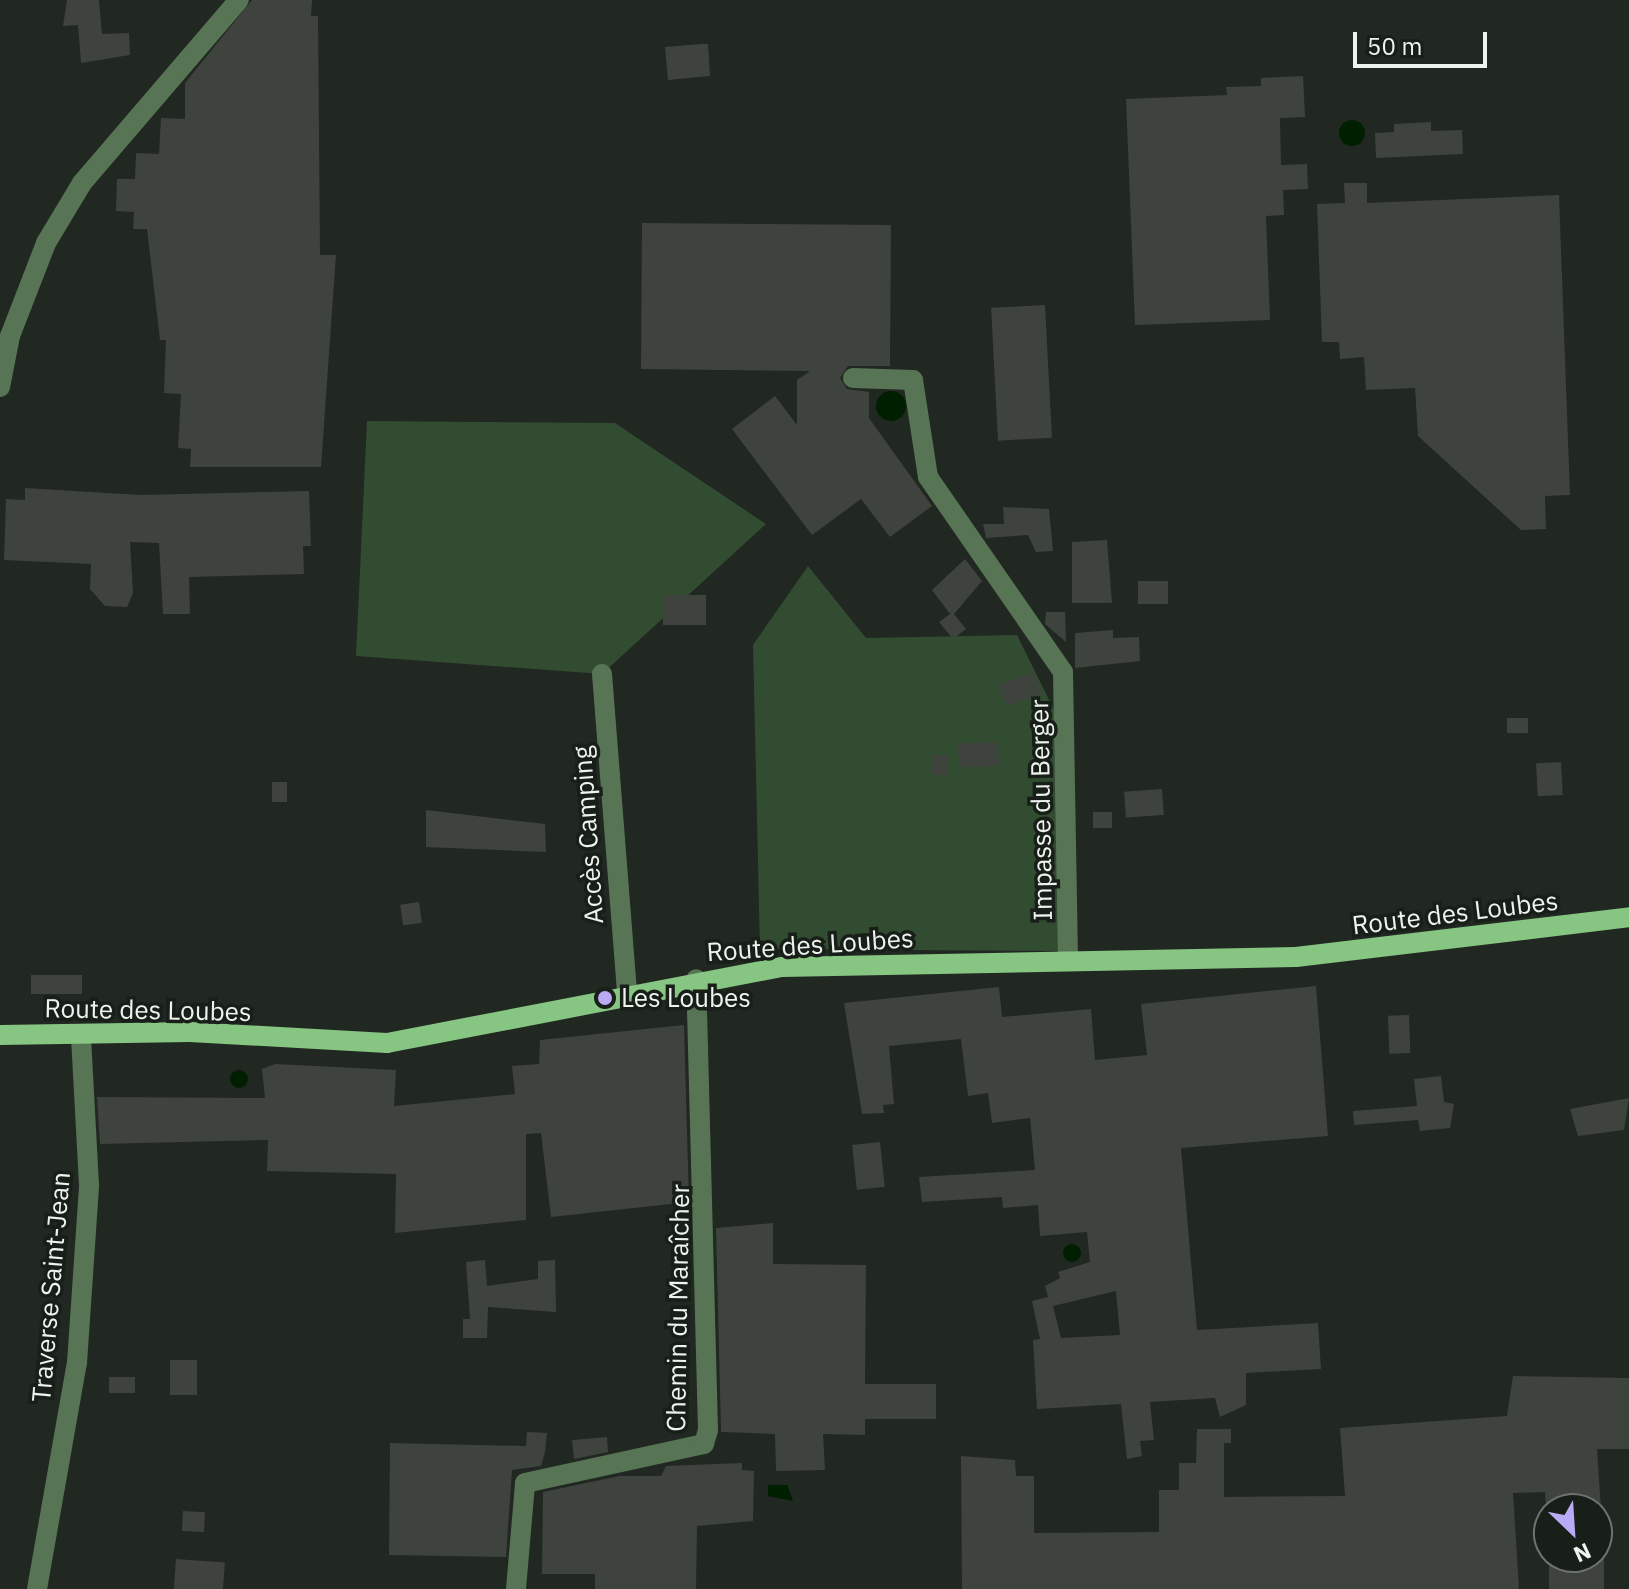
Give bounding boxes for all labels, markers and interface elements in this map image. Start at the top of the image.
scale bar [1357,16,1491,66]
text: 50 m [1367,30,1422,62]
street label: Impasse du Berger [1023,699,1059,921]
street label: Accès Camping [566,745,610,925]
street label: Route des Loubes [1350,885,1560,941]
street label: Route des Loubes [706,922,914,968]
place label: Les Loubes [621,982,751,1014]
marker: Les Loubes [596,989,614,1007]
street label: Route des Loubes [44,993,252,1027]
street label: Traverse Saint-Jean [25,1171,77,1403]
street label: Chemin du Maraîcher [660,1184,696,1432]
north arrow [1533,1493,1613,1573]
text: N [1569,1537,1596,1570]

